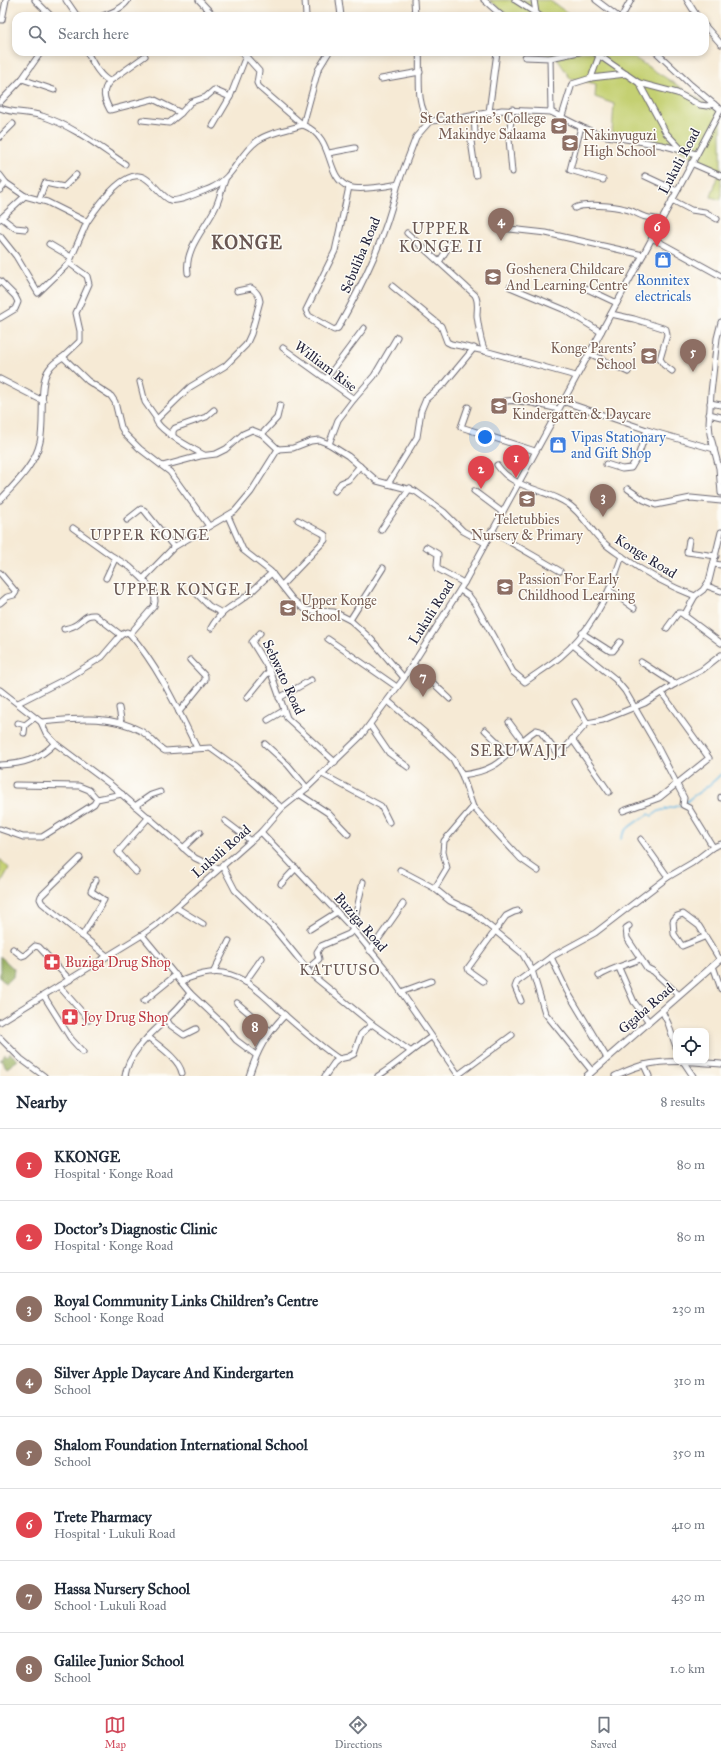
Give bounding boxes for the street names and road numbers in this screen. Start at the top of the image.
street label: Lukuli Road [655,125,704,197]
street label: Sebuliba Road [337,214,384,296]
street label: William Rise [291,337,360,396]
street label: Konge Road [612,531,680,582]
street label: Lukuli Road [405,577,458,647]
street label: Sebwato Road [259,637,308,717]
street label: Lukuli Road [188,821,254,881]
street label: Buziga Road [330,889,391,955]
street label: Ggaba Road [615,980,678,1037]

